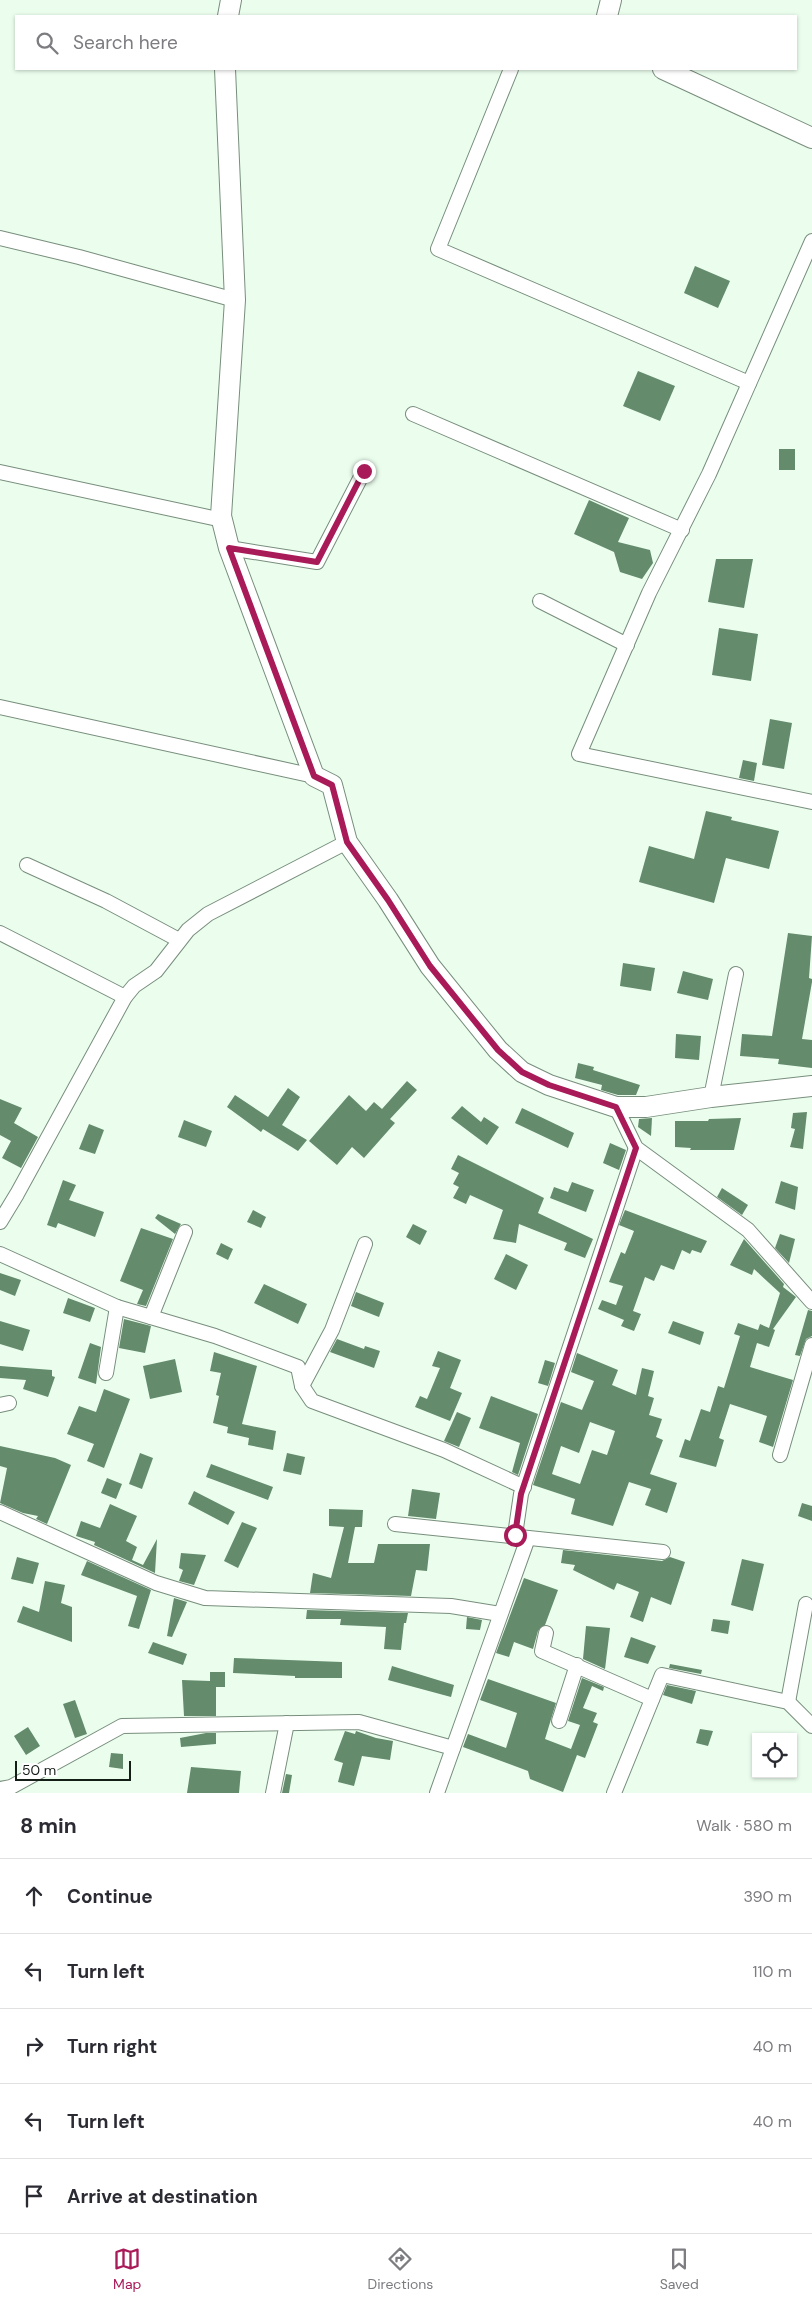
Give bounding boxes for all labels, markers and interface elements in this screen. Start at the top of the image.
search box [15,15,797,70]
icon: search [33,29,61,57]
text: Search here [73,30,178,55]
route end [353,460,376,483]
route start [504,1524,527,1547]
map controls [752,1733,797,1778]
button: locate [752,1733,797,1778]
scale bar [15,1758,131,1781]
text: 50 m [22,1761,56,1779]
text: 8 min [20,1812,77,1840]
text: Walk · 580 m [696,1815,792,1836]
icon: ahead [20,1882,48,1910]
text: Continue [67,1884,153,1909]
text: 390 m [744,1886,792,1907]
icon: left [20,1957,48,1985]
text: Turn left [67,1959,145,1984]
text: 110 m [753,1961,792,1982]
icon: right [20,2032,48,2060]
text: Turn right [67,2034,157,2059]
text: 40 m [753,2036,792,2057]
icon: left [20,2107,48,2135]
text: Turn left [67,2109,145,2134]
text: 40 m [753,2111,792,2132]
icon: arrive [20,2182,48,2210]
text: Arrive at destination [67,2184,258,2209]
tab: Map [113,2245,141,2293]
tab: Directions [368,2245,433,2293]
tab: Saved [660,2245,699,2293]

